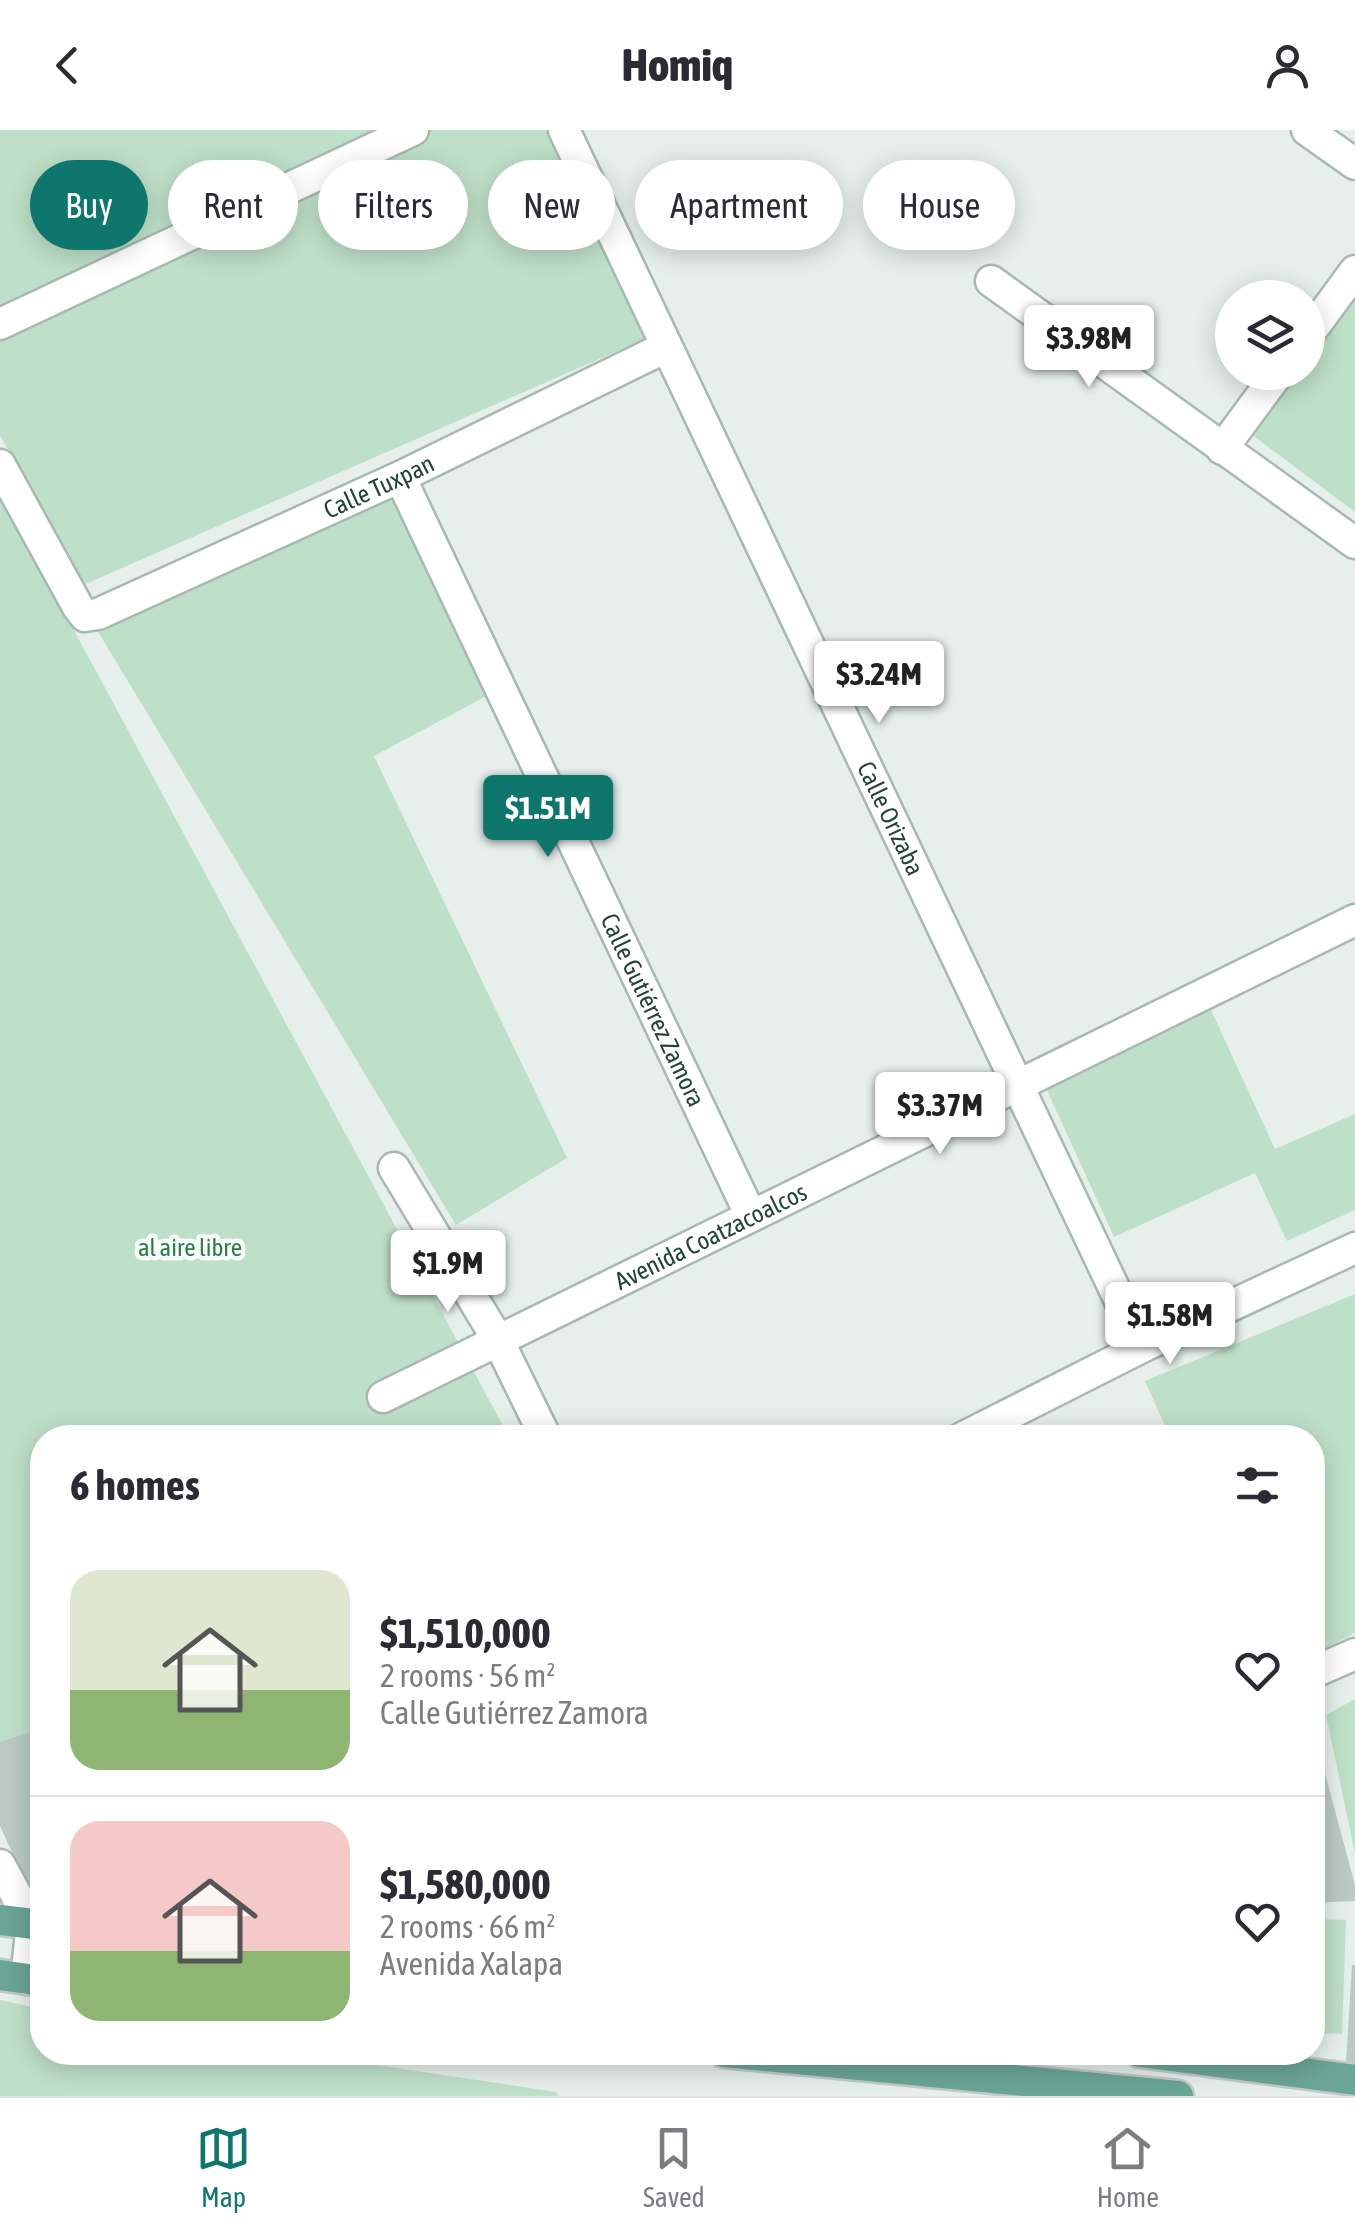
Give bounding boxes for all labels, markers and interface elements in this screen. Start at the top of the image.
icon: back [40,38,95,93]
icon: person [1260,38,1315,93]
text: Homiq [622,39,733,91]
chip: Buy [30,160,148,250]
chip: Rent [168,160,298,250]
chip: Filters [318,160,468,250]
chip: New [488,160,615,250]
chip: Apartment [635,160,843,250]
chip: House [863,160,1015,250]
map controls [1215,280,1325,390]
button: layers [1215,280,1325,390]
pin: $3.98M [1008,305,1170,390]
text: $3.98M [1046,319,1132,356]
street label: Calle Tuxpan [319,449,438,524]
pin: $3.24M [798,641,960,726]
text: $3.24M [836,655,922,692]
street label: Calle Orizaba [852,757,930,880]
pin: $1.51M [467,775,629,860]
text: $1.51M [505,789,591,826]
street label: Calle Gutiérrez Zamora [595,909,711,1111]
pin: $3.37M [859,1072,1021,1157]
text: $3.37M [897,1086,983,1123]
street label: Avenida Coatzacoalcos [610,1177,811,1295]
pin: $1.9M [378,1230,518,1315]
park label: al aire libre [138,1233,242,1261]
text: $1.9M [413,1244,483,1281]
pin: $1.58M [1089,1282,1251,1367]
text: $1.58M [1127,1296,1213,1333]
icon: filters [1230,1458,1285,1513]
text: 6 homes [70,1461,200,1509]
text: $1,510,000 [380,1609,551,1657]
icon: home [150,1610,270,1730]
icon: heart [1230,1643,1285,1698]
text: 2 rooms · 56 m² [380,1657,555,1694]
text: Calle Gutiérrez Zamora [380,1694,649,1731]
text: $1,580,000 [380,1860,551,1908]
icon: home [150,1861,270,1981]
icon: heart [1230,1894,1285,1949]
text: 2 rooms · 66 m² [380,1908,555,1945]
text: Avenida Xalapa [380,1945,563,1982]
tab: Map [196,2121,251,2213]
tab: Saved [643,2121,705,2213]
tab: Home [1097,2121,1159,2213]

